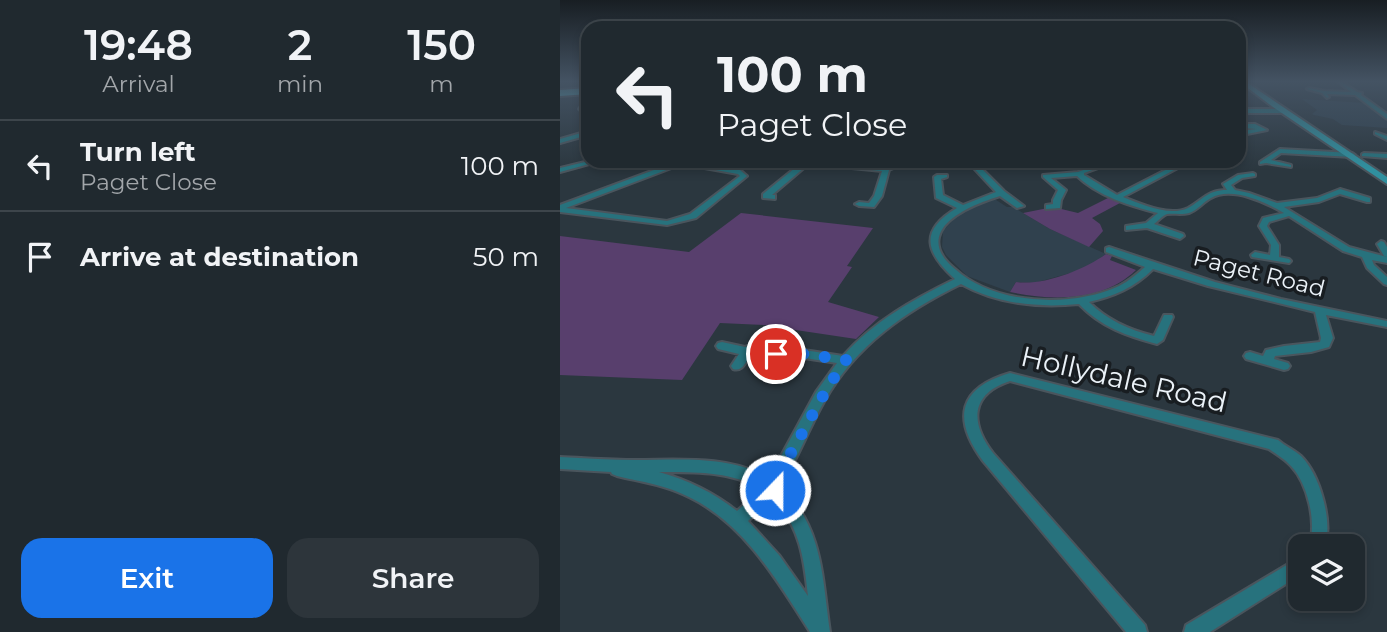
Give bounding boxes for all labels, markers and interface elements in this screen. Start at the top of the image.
text: 19:48 [84,19,193,71]
text: 2 [288,19,312,71]
text: 150 [407,19,476,71]
text: 100 m [717,45,868,104]
icon: left [602,49,693,140]
text: Arrival [102,70,175,98]
text: min [277,70,323,98]
text: m [429,70,454,98]
text: Paget Close [717,105,907,144]
text: Turn left [80,136,196,168]
icon: left [21,147,59,185]
text: 100 m [461,150,539,182]
text: Paget Close [80,168,217,196]
icon: arrive [21,238,59,276]
text: Arrive at destination [80,241,359,273]
text: 50 m [473,241,539,273]
street label: Paget Road [1190,243,1328,303]
pin [746,324,806,384]
icon: arrive [757,335,795,373]
street label: Hollydale Road [1018,339,1230,419]
position arrow [738,453,812,527]
map controls [1288,534,1365,611]
button: layers [1288,534,1365,611]
button: Exit [21,538,273,618]
button: Share [287,538,539,618]

